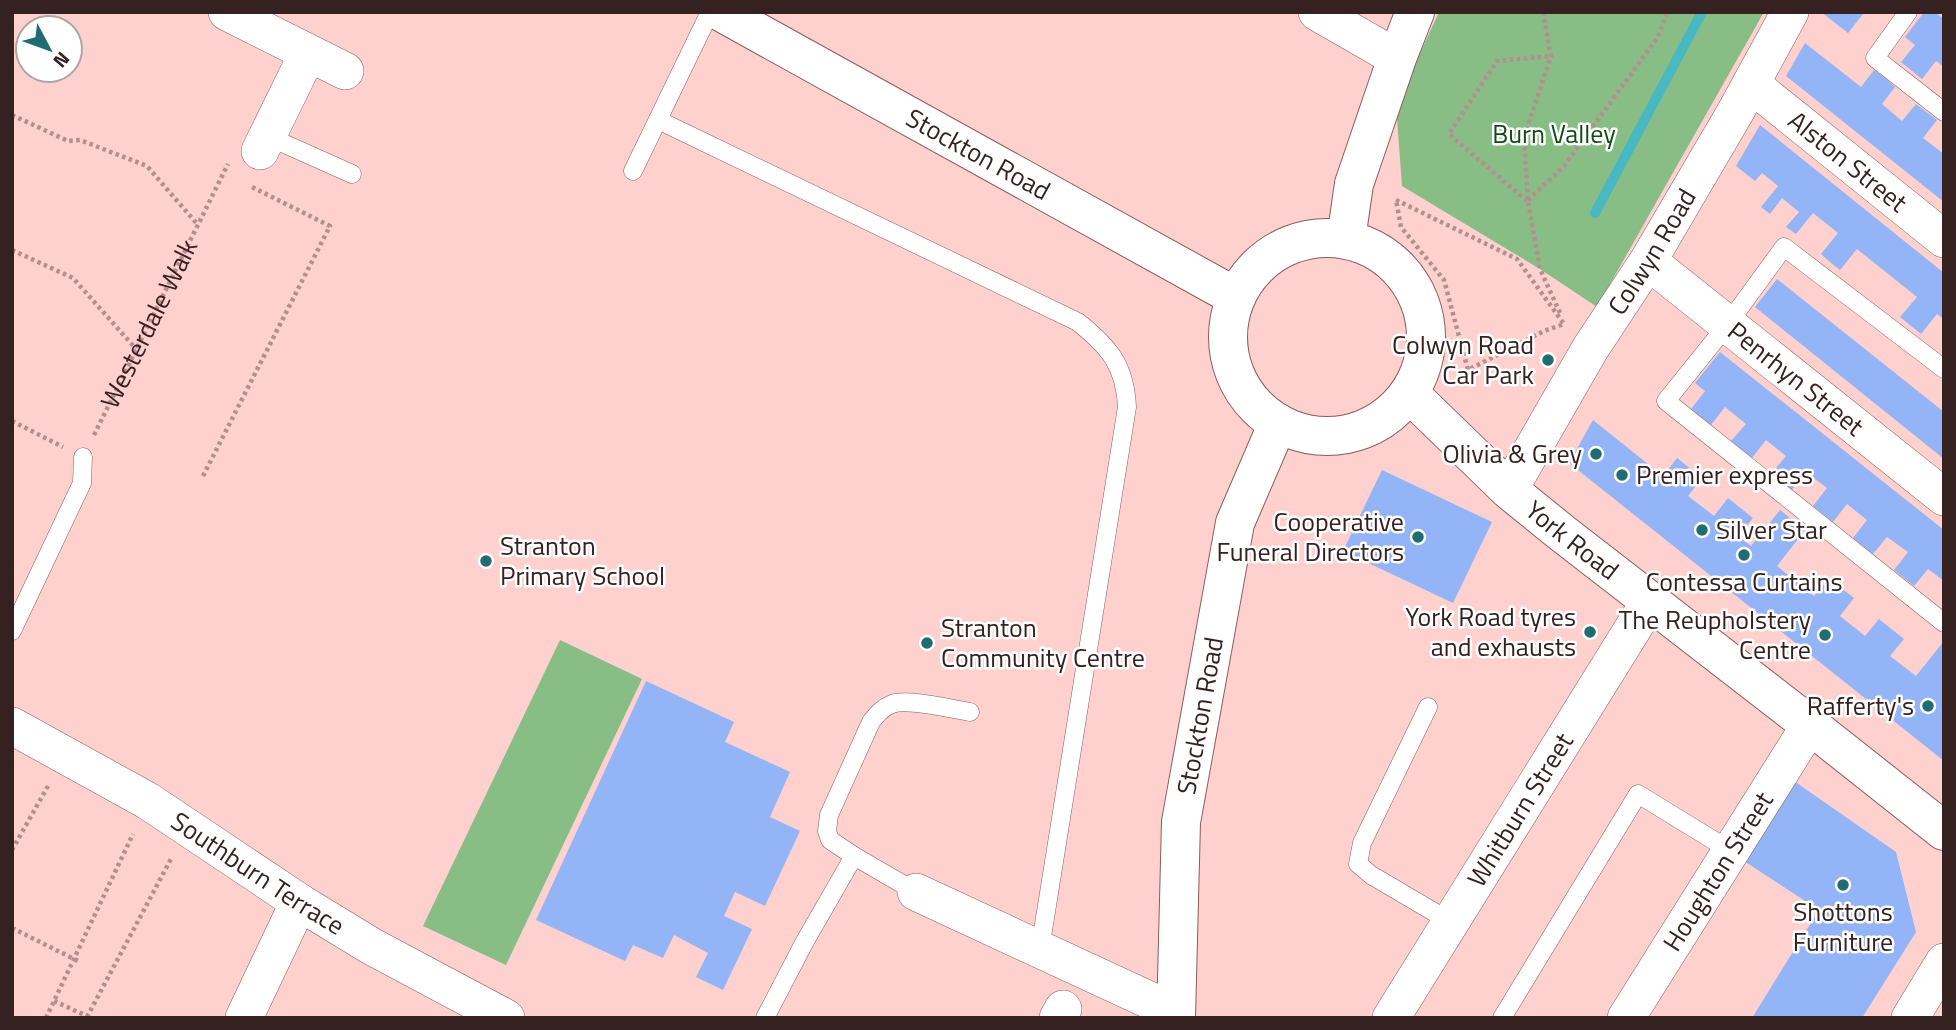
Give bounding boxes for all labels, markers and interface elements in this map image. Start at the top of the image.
north arrow [14,14,84,84]
text: N [47,46,77,75]
street label: Stockton Road [899,98,1058,210]
street label: Alston Street [1780,101,1916,221]
park label: Burn Valley [1492,114,1616,153]
street label: Colwyn Road [1598,181,1705,322]
street label: Westerdale Walk [90,232,207,415]
street label: Penrhyn Street [1720,312,1873,445]
place label: Colwyn Road Car Park [1392,325,1534,394]
marker: Colwyn Road Car Park [1540,352,1556,368]
place label: Olivia & Grey [1442,434,1582,473]
marker: Olivia & Grey [1588,446,1604,462]
place label: Premier express [1636,455,1813,494]
marker: Premier express [1614,467,1630,483]
street label: York Road [1517,491,1627,589]
place label: Cooperative Funeral Directors [1217,502,1404,571]
place label: Silver Star [1716,510,1827,549]
marker: Silver Star [1694,522,1710,538]
place label: Stranton Primary School [500,526,665,595]
marker: Cooperative Funeral Directors [1410,529,1426,545]
marker: Contessa Curtains [1736,547,1752,563]
marker: Stranton Primary School [478,553,494,569]
place label: Contessa Curtains [1645,562,1843,601]
place label: York Road tyres and exhausts [1405,597,1576,666]
place label: The Reupholstery Centre [1618,600,1811,669]
place label: Stranton Community Centre [941,608,1145,677]
marker: York Road tyres and exhausts [1582,624,1598,640]
marker: The Reupholstery Centre [1817,627,1833,643]
street label: Stockton Road [1166,634,1233,798]
marker: Stranton Community Centre [919,635,935,651]
place label: Rafferty's [1807,686,1914,725]
marker: Rafferty's [1920,698,1936,714]
street label: Whitburn Street [1457,725,1583,894]
street label: Houghton Street [1653,784,1782,959]
street label: Southburn Terrace [163,802,352,944]
marker: Shottons Furniture [1835,877,1851,893]
place label: Shottons Furniture [1793,892,1893,961]

